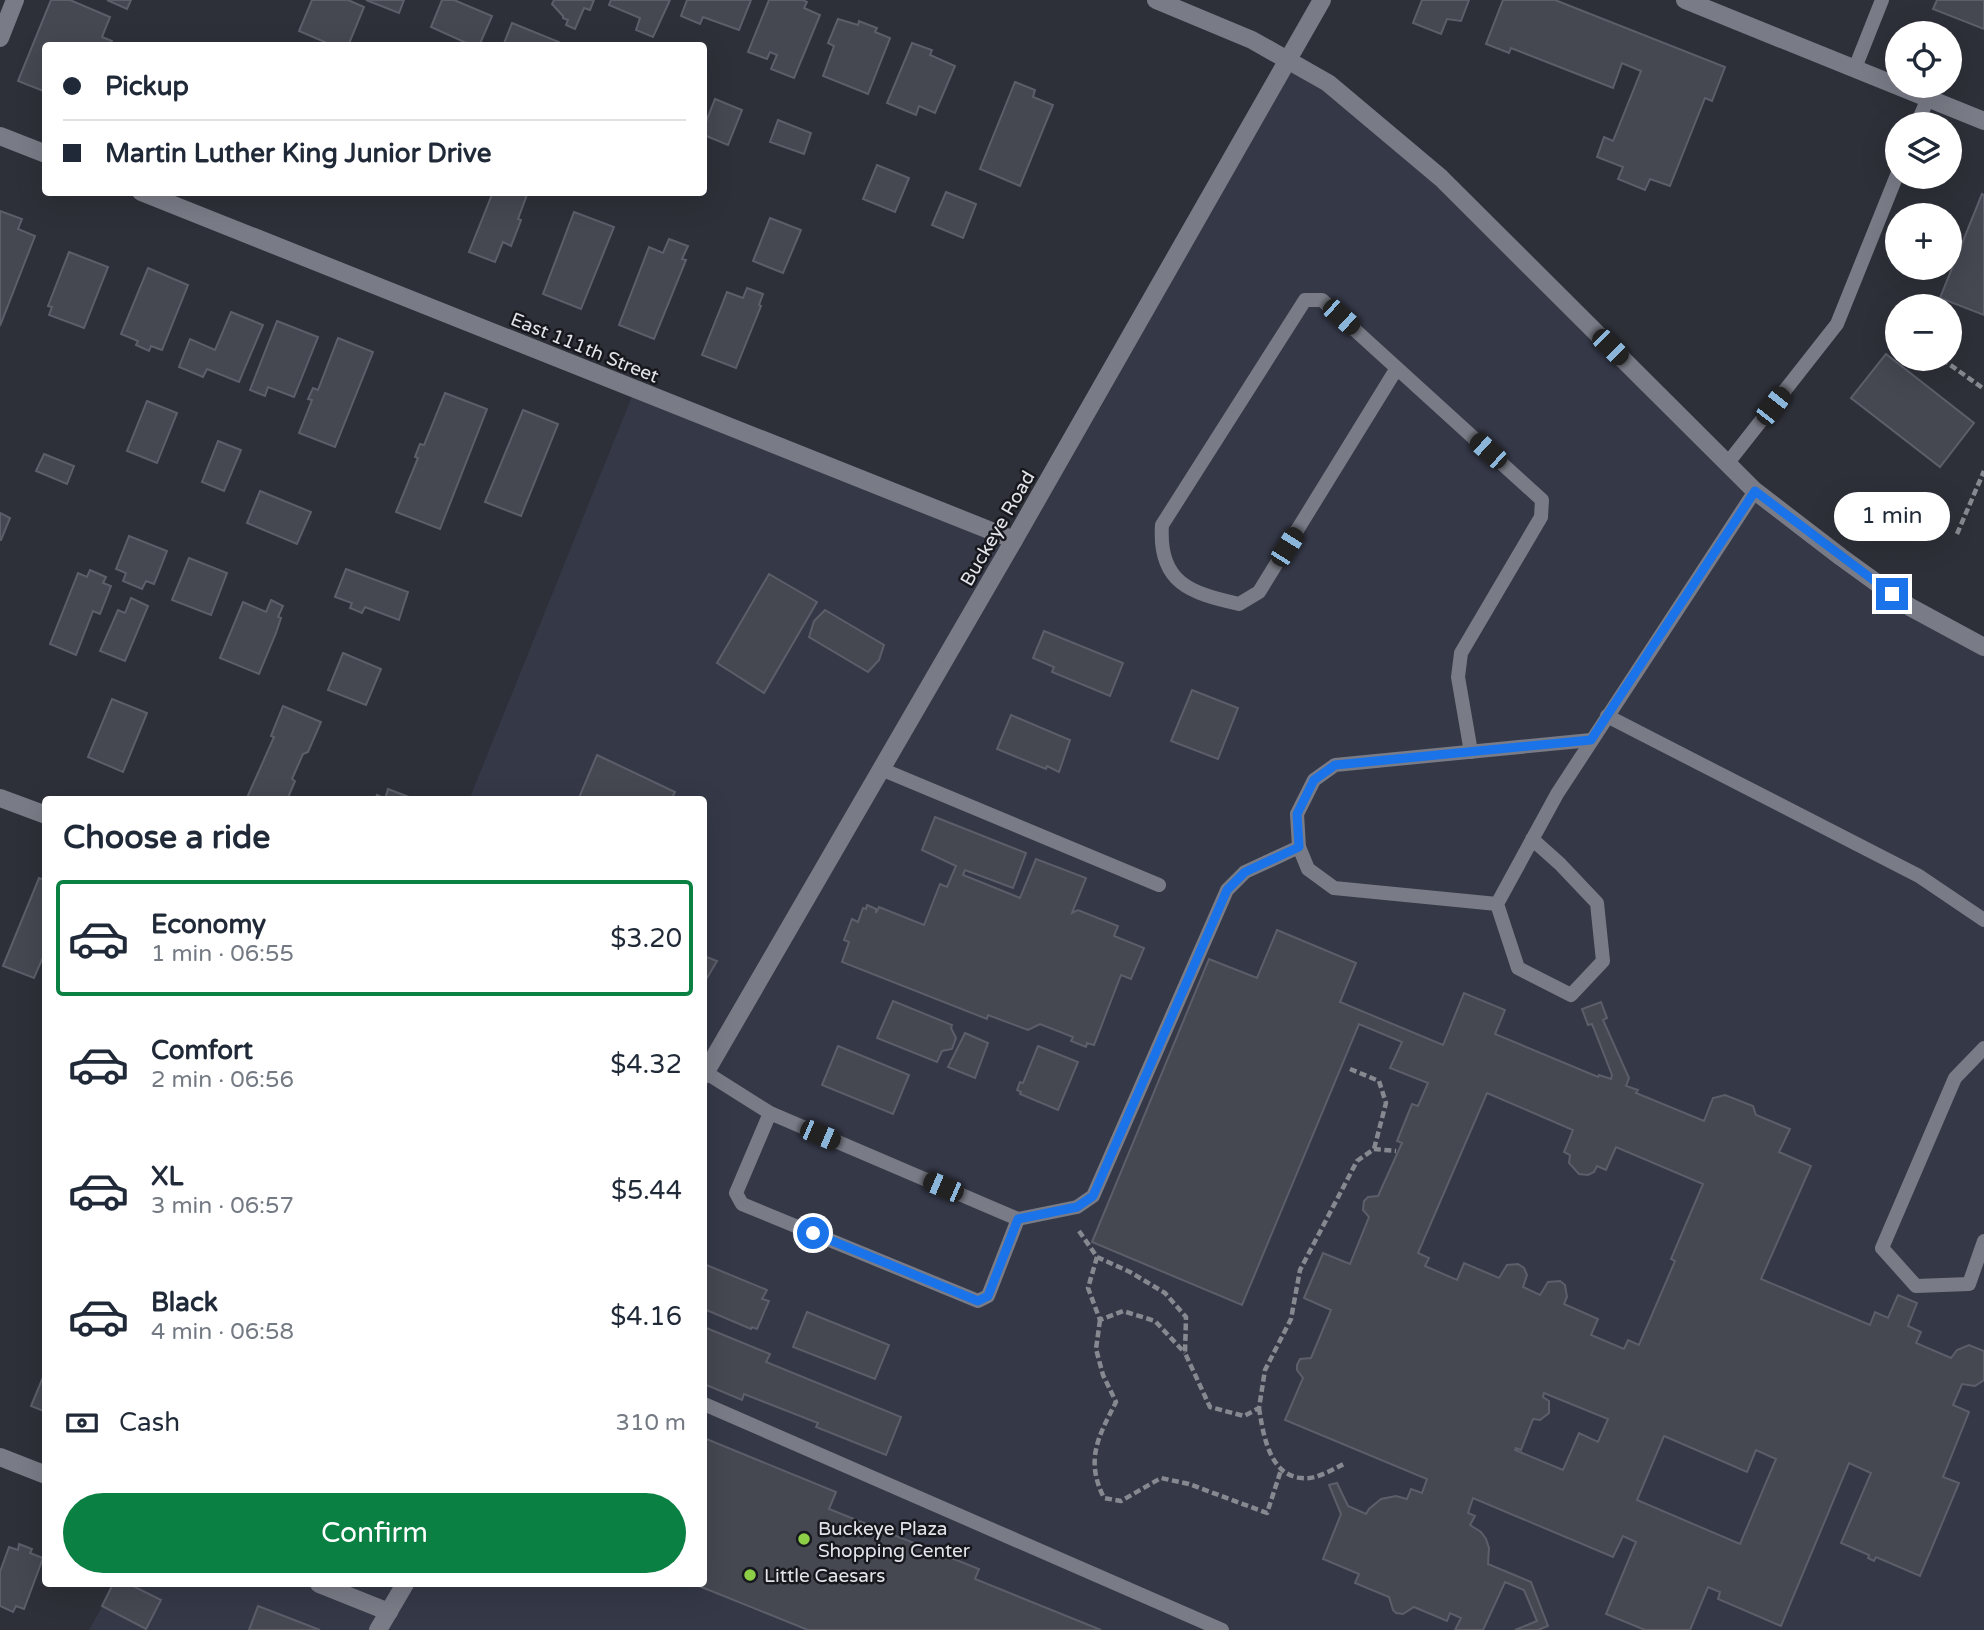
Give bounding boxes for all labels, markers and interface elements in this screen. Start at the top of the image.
map controls [1885,21,1962,371]
button: locate [1885,21,1962,98]
text: Pickup [105,71,189,102]
button: layers [1885,112,1962,189]
text: Martin Luther King Junior Drive [105,138,491,169]
button: + [1885,203,1962,280]
button: − [1885,294,1962,371]
car [1319,295,1364,339]
street label: East 111th Street [507,308,662,388]
car [1588,325,1633,369]
car [1752,383,1795,429]
car [1466,429,1511,473]
street label: Buckeye Road [956,467,1040,590]
callout: 1 min [1834,492,1950,542]
text: 1 min [1861,502,1923,530]
car [1267,524,1308,570]
route end [1876,578,1908,610]
text: Choose a ride [63,819,270,857]
icon: car [67,907,130,970]
text: Economy [151,909,266,940]
text: $3.20 [610,923,682,954]
text: 1 min · 06:55 [151,940,294,968]
icon: car [67,1033,130,1096]
text: Comfort [151,1035,253,1066]
text: $4.32 [610,1049,682,1080]
text: 2 min · 06:56 [151,1066,294,1094]
car [797,1117,844,1153]
icon: car [67,1159,130,1222]
text: XL [151,1161,183,1192]
car [920,1169,967,1205]
text: $5.44 [611,1175,682,1206]
text: 3 min · 06:57 [151,1192,294,1220]
route start [797,1217,829,1249]
icon: car [67,1285,130,1348]
text: Black [151,1287,218,1318]
text: $4.16 [610,1301,682,1332]
text: 4 min · 06:58 [151,1318,294,1346]
icon: cash [63,1404,101,1442]
text: Cash [119,1407,180,1438]
text: 310 m [616,1409,686,1437]
button: Confirm [63,1493,686,1573]
place label: Buckeye Plaza Shopping Center [818,1518,971,1562]
marker: Buckeye Plaza Shopping Center [796,1531,812,1547]
place label: Little Caesars [764,1565,885,1587]
marker: Little Caesars [742,1567,758,1583]

